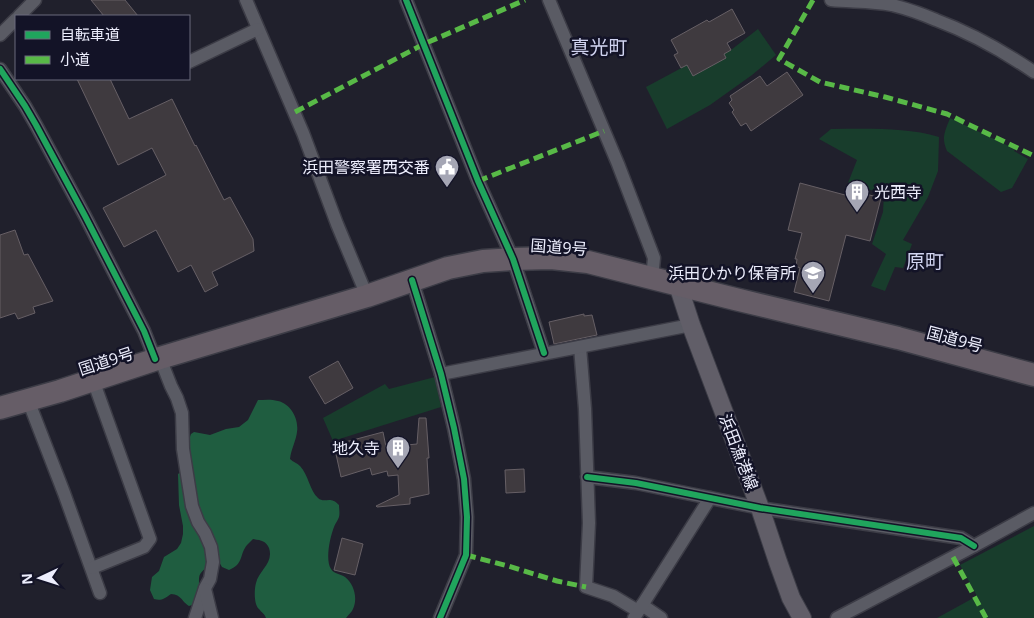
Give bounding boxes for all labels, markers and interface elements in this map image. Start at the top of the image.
legend [15,15,190,80]
text: 自転車道 [60,24,120,44]
district label: 真光町 [570,34,628,60]
text: 小道 [60,49,90,69]
public building icon: 浜田警察署西交番 [434,154,460,188]
place label: 浜田警察署西交番 [302,156,430,178]
building icon: 光西寺 [844,179,870,213]
place label: 光西寺 [874,181,922,203]
street label: 国道9号 [530,234,588,260]
district label: 原町 [906,248,944,274]
school or university icon: 浜田ひかり保育所 [800,260,826,294]
place label: 浜田ひかり保育所 [668,262,796,284]
street label: 国道9号 [925,321,985,357]
street label: 国道9号 [75,342,137,380]
street label: 浜田漁港線 [714,411,764,493]
building icon: 地久寺 [385,435,411,469]
place label: 地久寺 [332,437,380,459]
north arrow [15,553,65,603]
text: N [17,573,36,585]

